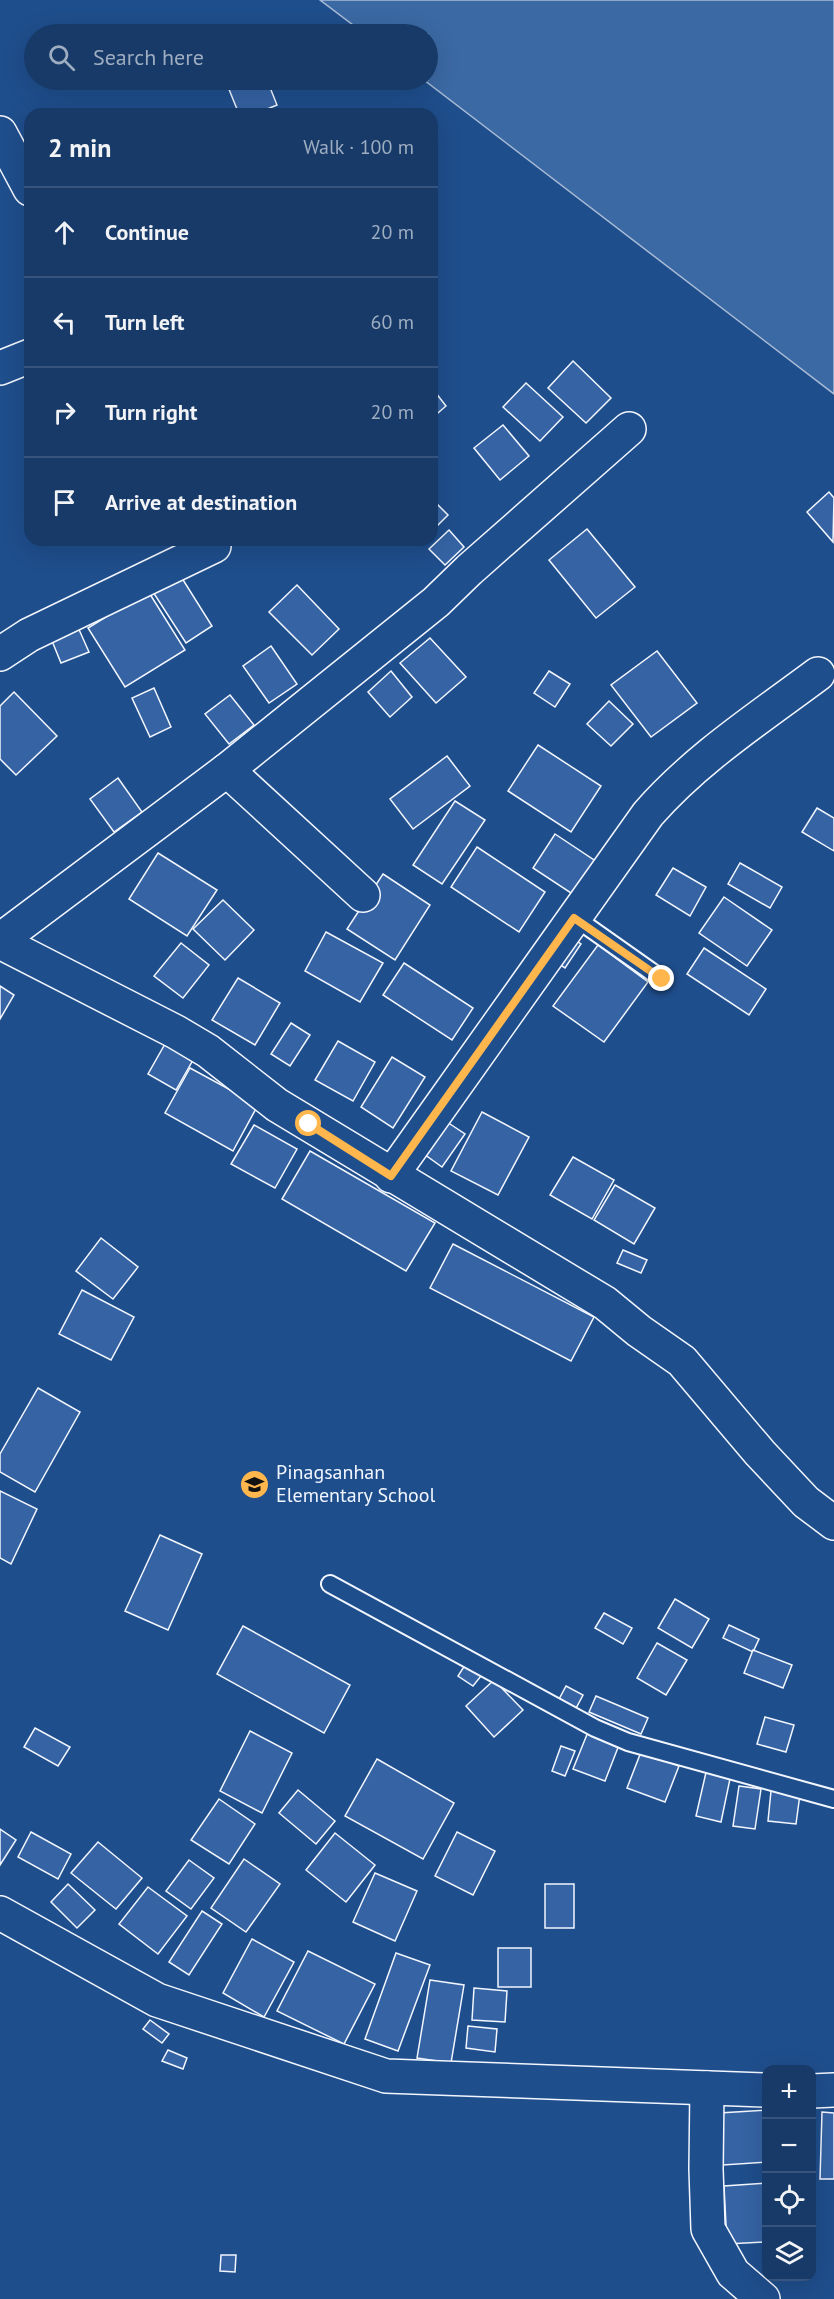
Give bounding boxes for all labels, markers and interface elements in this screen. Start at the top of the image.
search box [24,24,438,90]
icon: search [45,41,78,74]
text: Search here [93,43,204,71]
text: 2 min [48,131,111,164]
text: Walk · 100 m [303,134,414,160]
icon: ahead [48,216,81,249]
text: Continue [105,218,189,246]
text: 20 m [371,219,414,245]
icon: left [48,306,81,339]
text: Turn left [105,308,185,336]
text: 60 m [371,309,414,335]
icon: right [48,396,81,429]
text: Turn right [105,398,197,426]
text: 20 m [371,399,414,425]
icon: arrive [48,486,81,519]
text: Arrive at destination [105,488,297,516]
route end [648,965,674,991]
route start [295,1110,321,1136]
place label: Pinagsanhan Elementary School [276,1459,436,1508]
school or university icon: Pinagsanhan Elementary School [239,1468,271,1500]
map controls [762,2065,816,2281]
button: + [762,2065,816,2119]
button: − [762,2119,816,2173]
button: locate [762,2173,816,2227]
button: layers [762,2227,816,2281]

